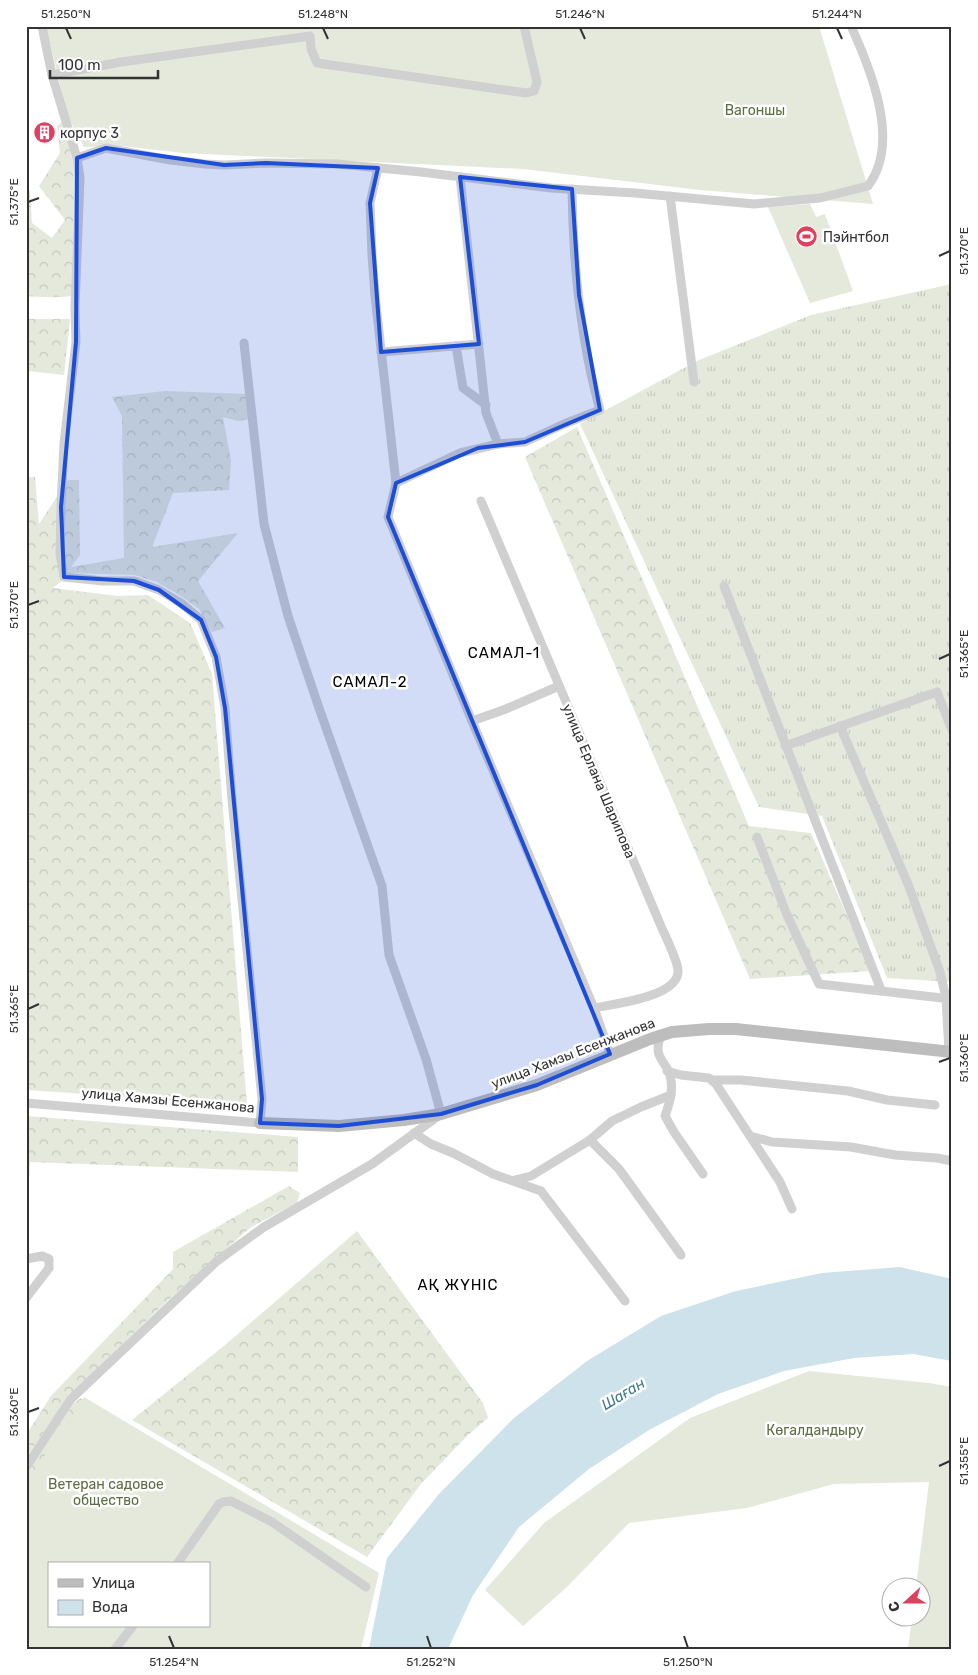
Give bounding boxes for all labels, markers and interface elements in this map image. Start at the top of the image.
text: 51.250°N [41,7,91,21]
text: 51.248°N [298,7,348,21]
text: 51.246°N [555,7,605,21]
text: 51.244°N [812,7,862,21]
scale bar [50,48,158,80]
text: 100 m [58,56,100,74]
park label: Вагоншы [725,102,785,119]
building icon: корпус 3 [32,121,56,145]
place label: корпус 3 [60,125,119,142]
text: 51.375°E [7,178,21,226]
sports icon: Пэйнтбол [795,225,819,249]
text: 51.370°E [957,227,971,275]
place label: Пэйнтбол [823,229,889,246]
text: 51.370°E [7,581,21,629]
text: 51.365°E [957,630,971,678]
district label: САМАЛ-1 [468,644,540,662]
district label: САМАЛ-2 [333,673,407,691]
street label: улица Ерлана Шарипова [558,702,639,861]
text: 51.365°E [7,985,21,1033]
street label: улица Хамзы Есенжанова [489,1014,657,1093]
text: 51.360°E [957,1033,971,1083]
street label: улица Хамзы Есенжанова [81,1084,255,1117]
district label: АҚ ЖҮНІС [418,1276,498,1294]
water label: Шаған [598,1374,648,1414]
text: 51.360°E [7,1387,21,1437]
park label: Көгалдандыру [766,1422,864,1439]
text: 51.355°E [957,1437,971,1485]
park label: Ветеран садовое общество [48,1476,164,1509]
legend [48,1562,210,1628]
text: Улица [92,1574,135,1592]
north arrow [880,1578,930,1628]
text: Вода [92,1598,128,1616]
text: С [885,1599,904,1614]
text: 51.254°N [149,1655,199,1669]
text: 51.252°N [406,1655,456,1669]
text: 51.250°N [663,1655,713,1669]

